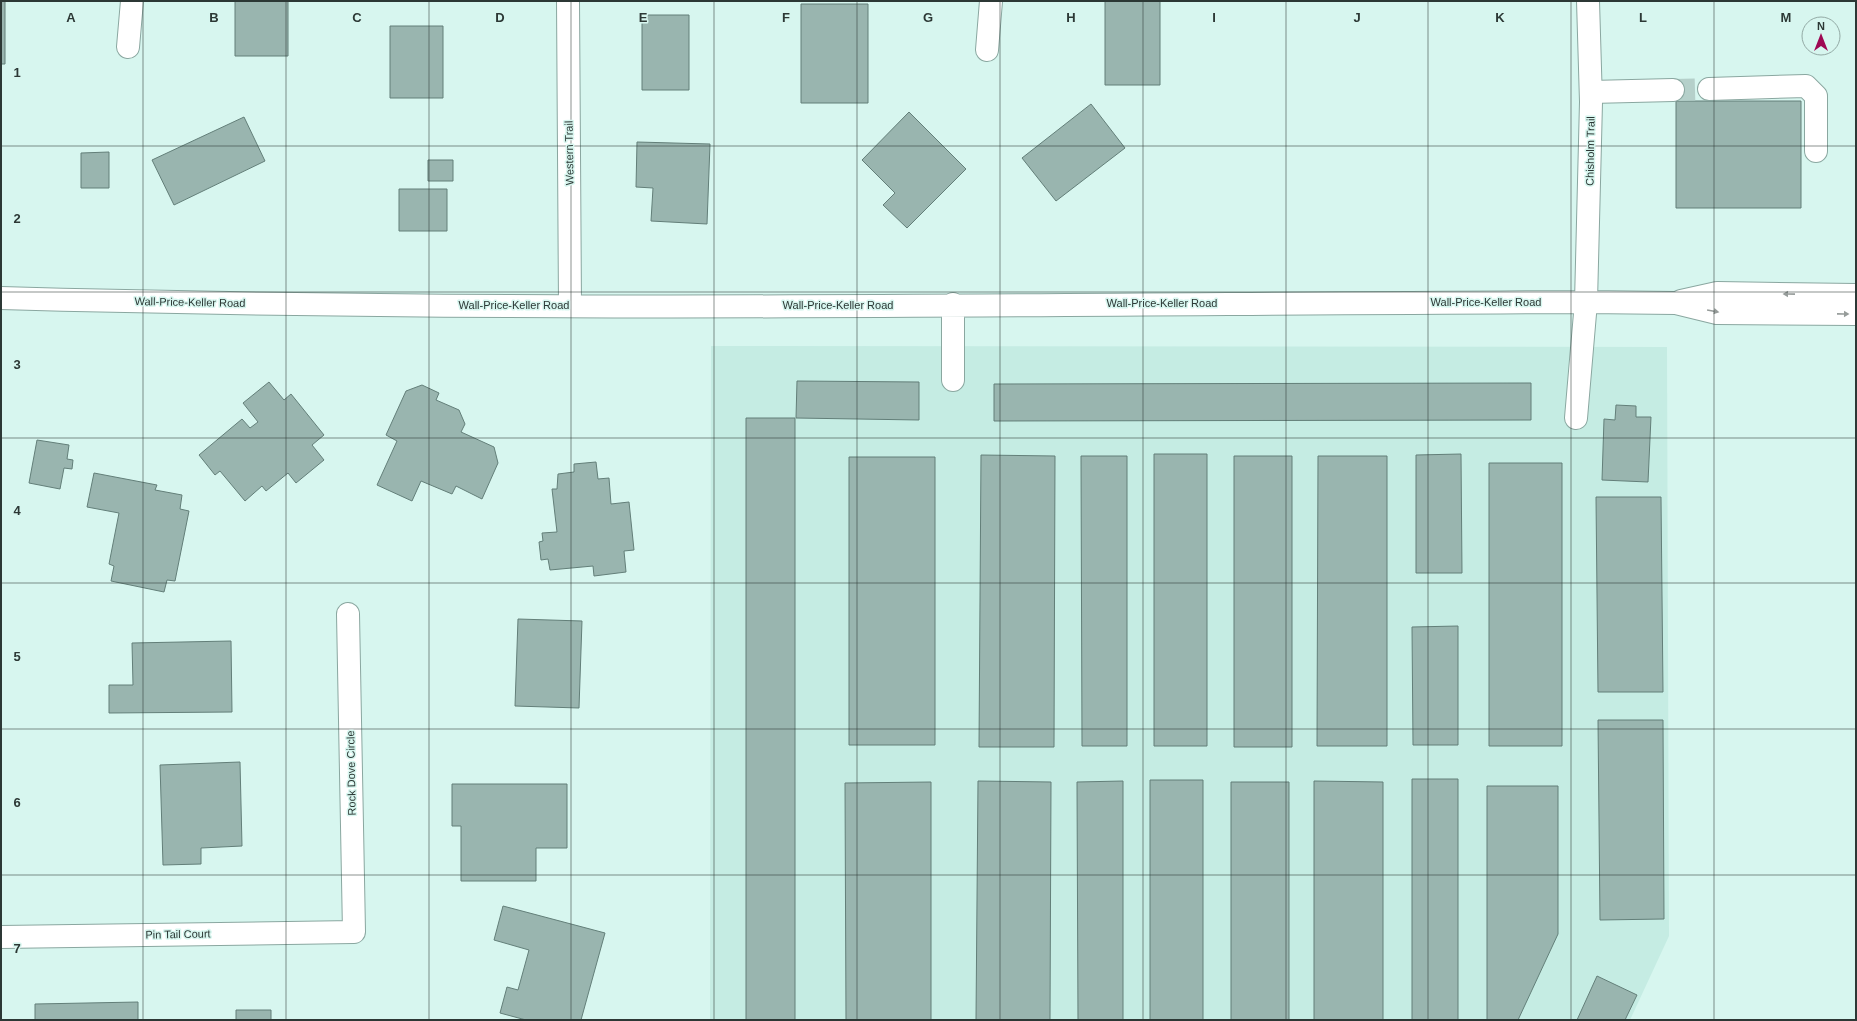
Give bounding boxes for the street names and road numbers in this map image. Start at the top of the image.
street label: Chisholm Trail [1583,116,1597,186]
street label: Western Trail [562,121,576,185]
street label: Wall-Price-Keller Road [134,295,246,309]
street label: Wall-Price-Keller Road [1431,296,1541,308]
street label: Wall-Price-Keller Road [1107,297,1217,309]
street label: Wall-Price-Keller Road [459,299,569,311]
street label: Wall-Price-Keller Road [783,299,893,311]
street label: Rock Dove Circle [344,730,358,816]
street label: Pin Tail Court [145,927,211,941]

